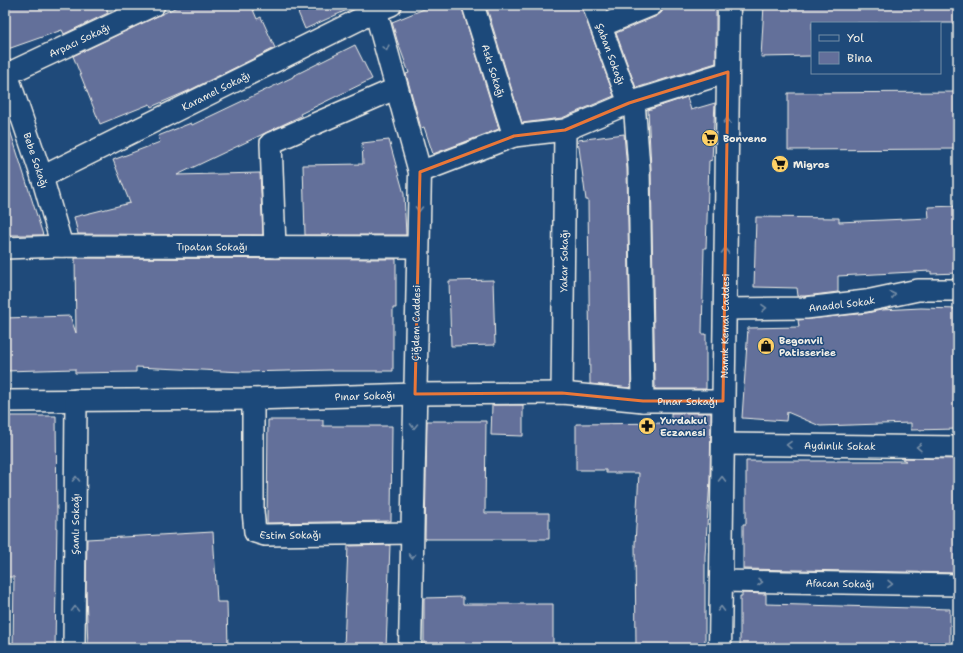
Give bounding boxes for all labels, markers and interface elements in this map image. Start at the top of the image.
street label: Arpacı Sokağı [46,20,112,60]
street label: Şaban Sokağı [594,21,628,87]
legend [811,22,941,74]
text: Yol [847,30,864,46]
street label: Askı Sokağı [479,42,508,99]
one-way arrow [381,45,390,52]
text: Bina [847,50,873,66]
street label: Karamel Sokağı [179,68,252,113]
one-way arrow [723,118,731,124]
supermarket icon: Bonveno [700,128,720,148]
street label: Bebe Sokağı [21,131,51,190]
place label: Bonveno [723,132,767,145]
supermarket icon: Migros [770,154,790,174]
place label: Migros [793,158,830,171]
one-way arrow [415,206,423,212]
street label: Yakar Sokağı [557,230,570,292]
street label: Tıpatan Sokağı [176,240,248,253]
one-way arrow [721,248,730,254]
street label: Namık Kemal Caddesi [717,273,732,379]
street label: Çiğdem Caddesi [409,285,423,361]
one-way arrow [890,292,896,300]
street label: Anadol Sokak [808,293,876,314]
one-way arrow [761,304,767,312]
place label: Begonvil Patisseriee [779,334,836,359]
shop icon: Begonvil Patisseriee [756,336,776,356]
street label: Pınar Sokağı [335,388,395,403]
street label: Pınar Sokağı [657,395,718,408]
place label: Yurdakul Eczanesi [660,414,707,439]
pharmacy icon: Yurdakul Eczanesi [637,416,657,436]
one-way arrow [410,423,418,429]
street label: Aydınlık Sokak [804,439,876,452]
one-way arrow [786,441,792,449]
one-way arrow [916,442,922,451]
one-way arrow [71,476,80,482]
one-way arrow [718,476,727,482]
street label: Şamlı Sokağı [68,493,82,555]
street label: Estim Sokağı [258,527,321,541]
one-way arrow [408,553,416,559]
street label: Afacan Sokağı [805,576,875,590]
one-way arrow [757,578,763,586]
one-way arrow [887,580,893,588]
one-way arrow [71,606,79,612]
one-way arrow [717,606,725,612]

